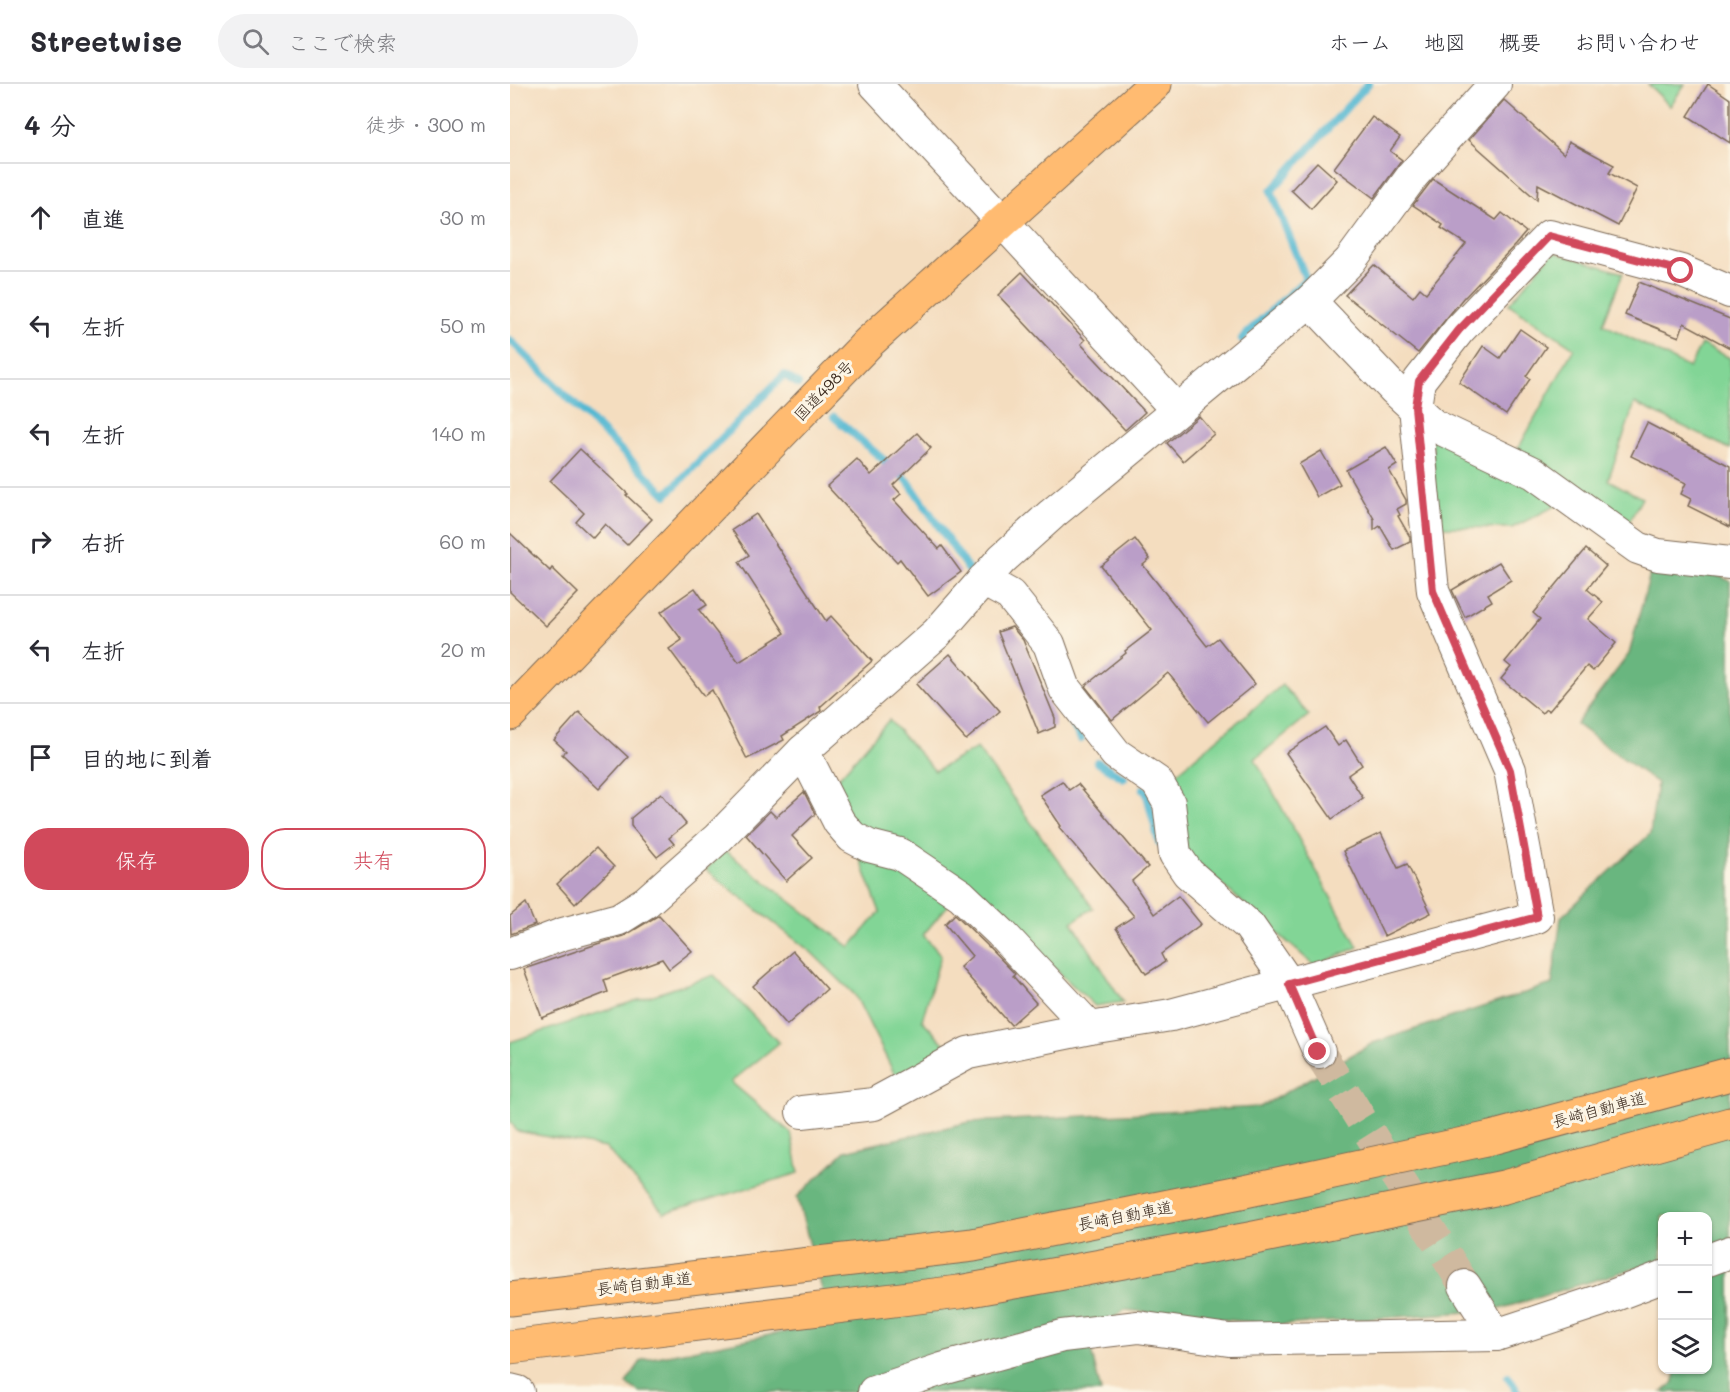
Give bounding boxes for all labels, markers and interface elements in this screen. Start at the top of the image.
search box [218,14,638,68]
text: Streetwise [30,23,182,59]
icon: search [239,25,272,58]
text: ここで検索 [287,28,397,57]
text: ホーム [1329,28,1391,55]
text: 地図 [1424,28,1466,55]
text: 概要 [1499,28,1541,55]
text: お問い合わせ [1574,28,1700,55]
text: 4 分 [24,108,76,142]
text: 徒歩 · 300 m [366,111,486,137]
icon: ahead [24,201,57,234]
text: 直進 [81,204,125,233]
text: 30 m [440,204,486,230]
route start [1667,257,1693,283]
icon: left [24,309,57,342]
text: 左折 [81,312,125,341]
text: 50 m [440,312,486,338]
street label: 国道498号 [789,355,857,425]
icon: left [24,417,57,450]
text: 左折 [81,420,125,449]
text: 140 m [431,420,486,446]
icon: right [24,525,57,558]
text: 右折 [81,528,125,557]
text: 60 m [439,528,486,554]
icon: left [24,633,57,666]
text: 左折 [81,636,125,665]
text: 20 m [440,636,486,662]
icon: arrive [24,741,57,774]
text: 目的地に到着 [81,744,213,773]
button: 保存 [24,828,249,890]
button: 共有 [261,828,486,890]
route end [1304,1038,1330,1064]
street label: 長崎自動車道 [1550,1086,1648,1132]
street label: 長崎自動車道 [1076,1196,1174,1234]
map controls [1658,1212,1712,1374]
button: + [1658,1212,1712,1266]
button: − [1658,1266,1712,1320]
street label: 長崎自動車道 [595,1267,693,1299]
button: layers [1658,1320,1712,1374]

